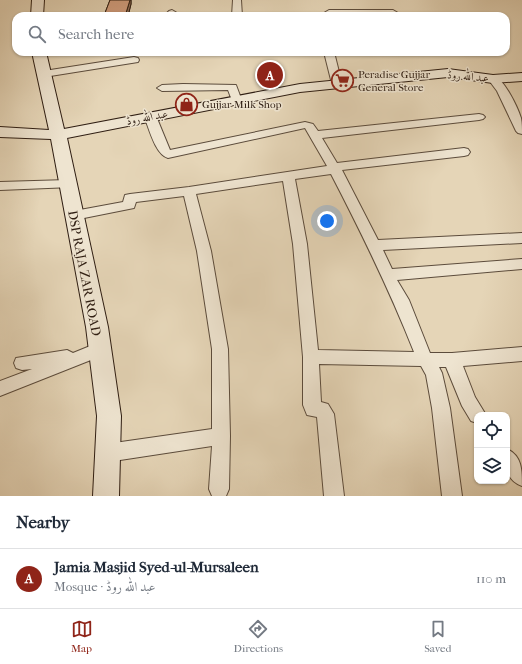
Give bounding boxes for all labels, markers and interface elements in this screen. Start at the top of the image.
search box [12,12,510,56]
icon: search [26,23,48,45]
text: Search here [58,25,134,43]
pin: A [257,60,283,90]
street label: عبد اللہ روڈ [446,65,490,85]
supermarket icon: Peradise Gujjar General Store [329,67,355,93]
place label: Peradise Gujjar General Store [358,68,430,94]
shop icon: Gujjar Milk Shop [174,91,200,117]
place label: Gujjar Milk Shop [202,98,282,111]
street label: عبد اللہ روڈ [125,104,169,128]
street label: DSP RAJA ZAR ROAD [65,209,104,337]
your location [317,211,337,231]
map controls [474,412,510,484]
button: locate [474,412,510,448]
button: layers [474,448,510,484]
text: Nearby [16,512,70,532]
text: Jamia Masjid Syed-ul-Mursaleen [54,558,259,576]
text: A [25,571,33,586]
text: 110 m [476,571,506,586]
text: Mosque · عبد اللہ روڈ [54,579,156,594]
tab: Map [71,618,93,655]
tab: Directions [234,618,283,655]
tab: Saved [424,618,451,655]

